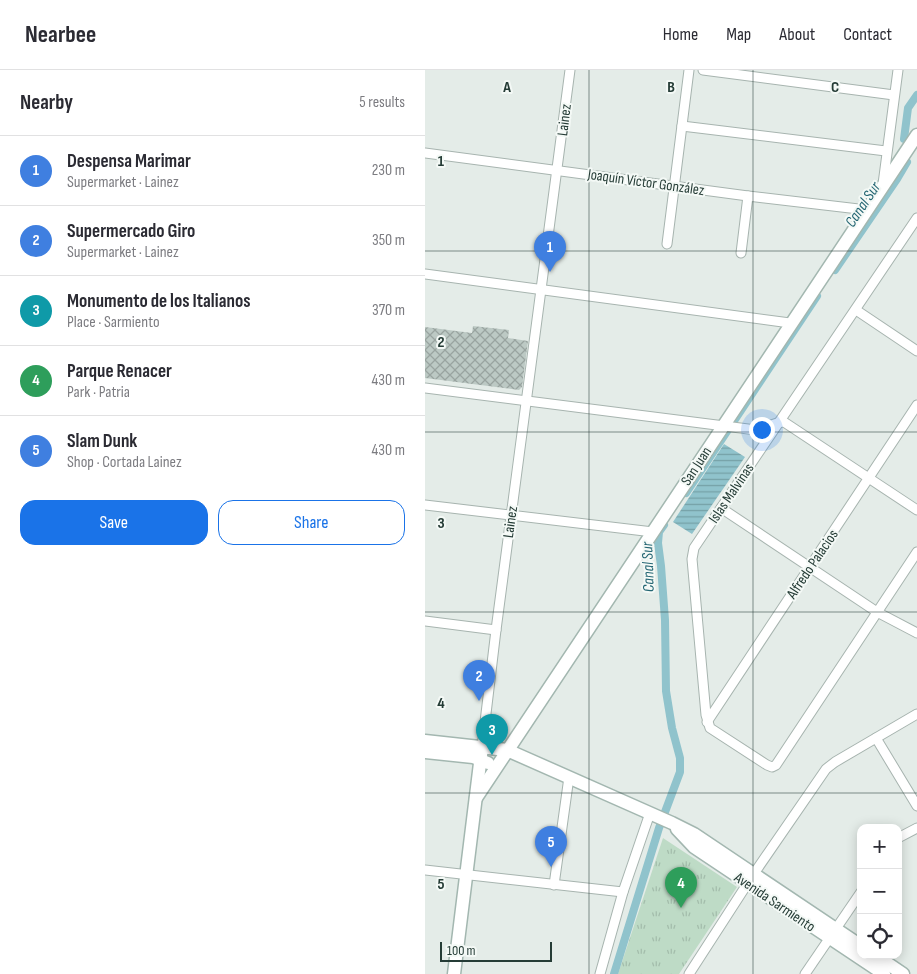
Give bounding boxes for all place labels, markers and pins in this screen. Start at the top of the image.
pin: 1 [534,231,566,272]
pin: 2 [463,660,495,701]
pin: 3 [476,714,508,755]
pin: 5 [535,826,567,867]
pin: 4 [665,867,697,908]

